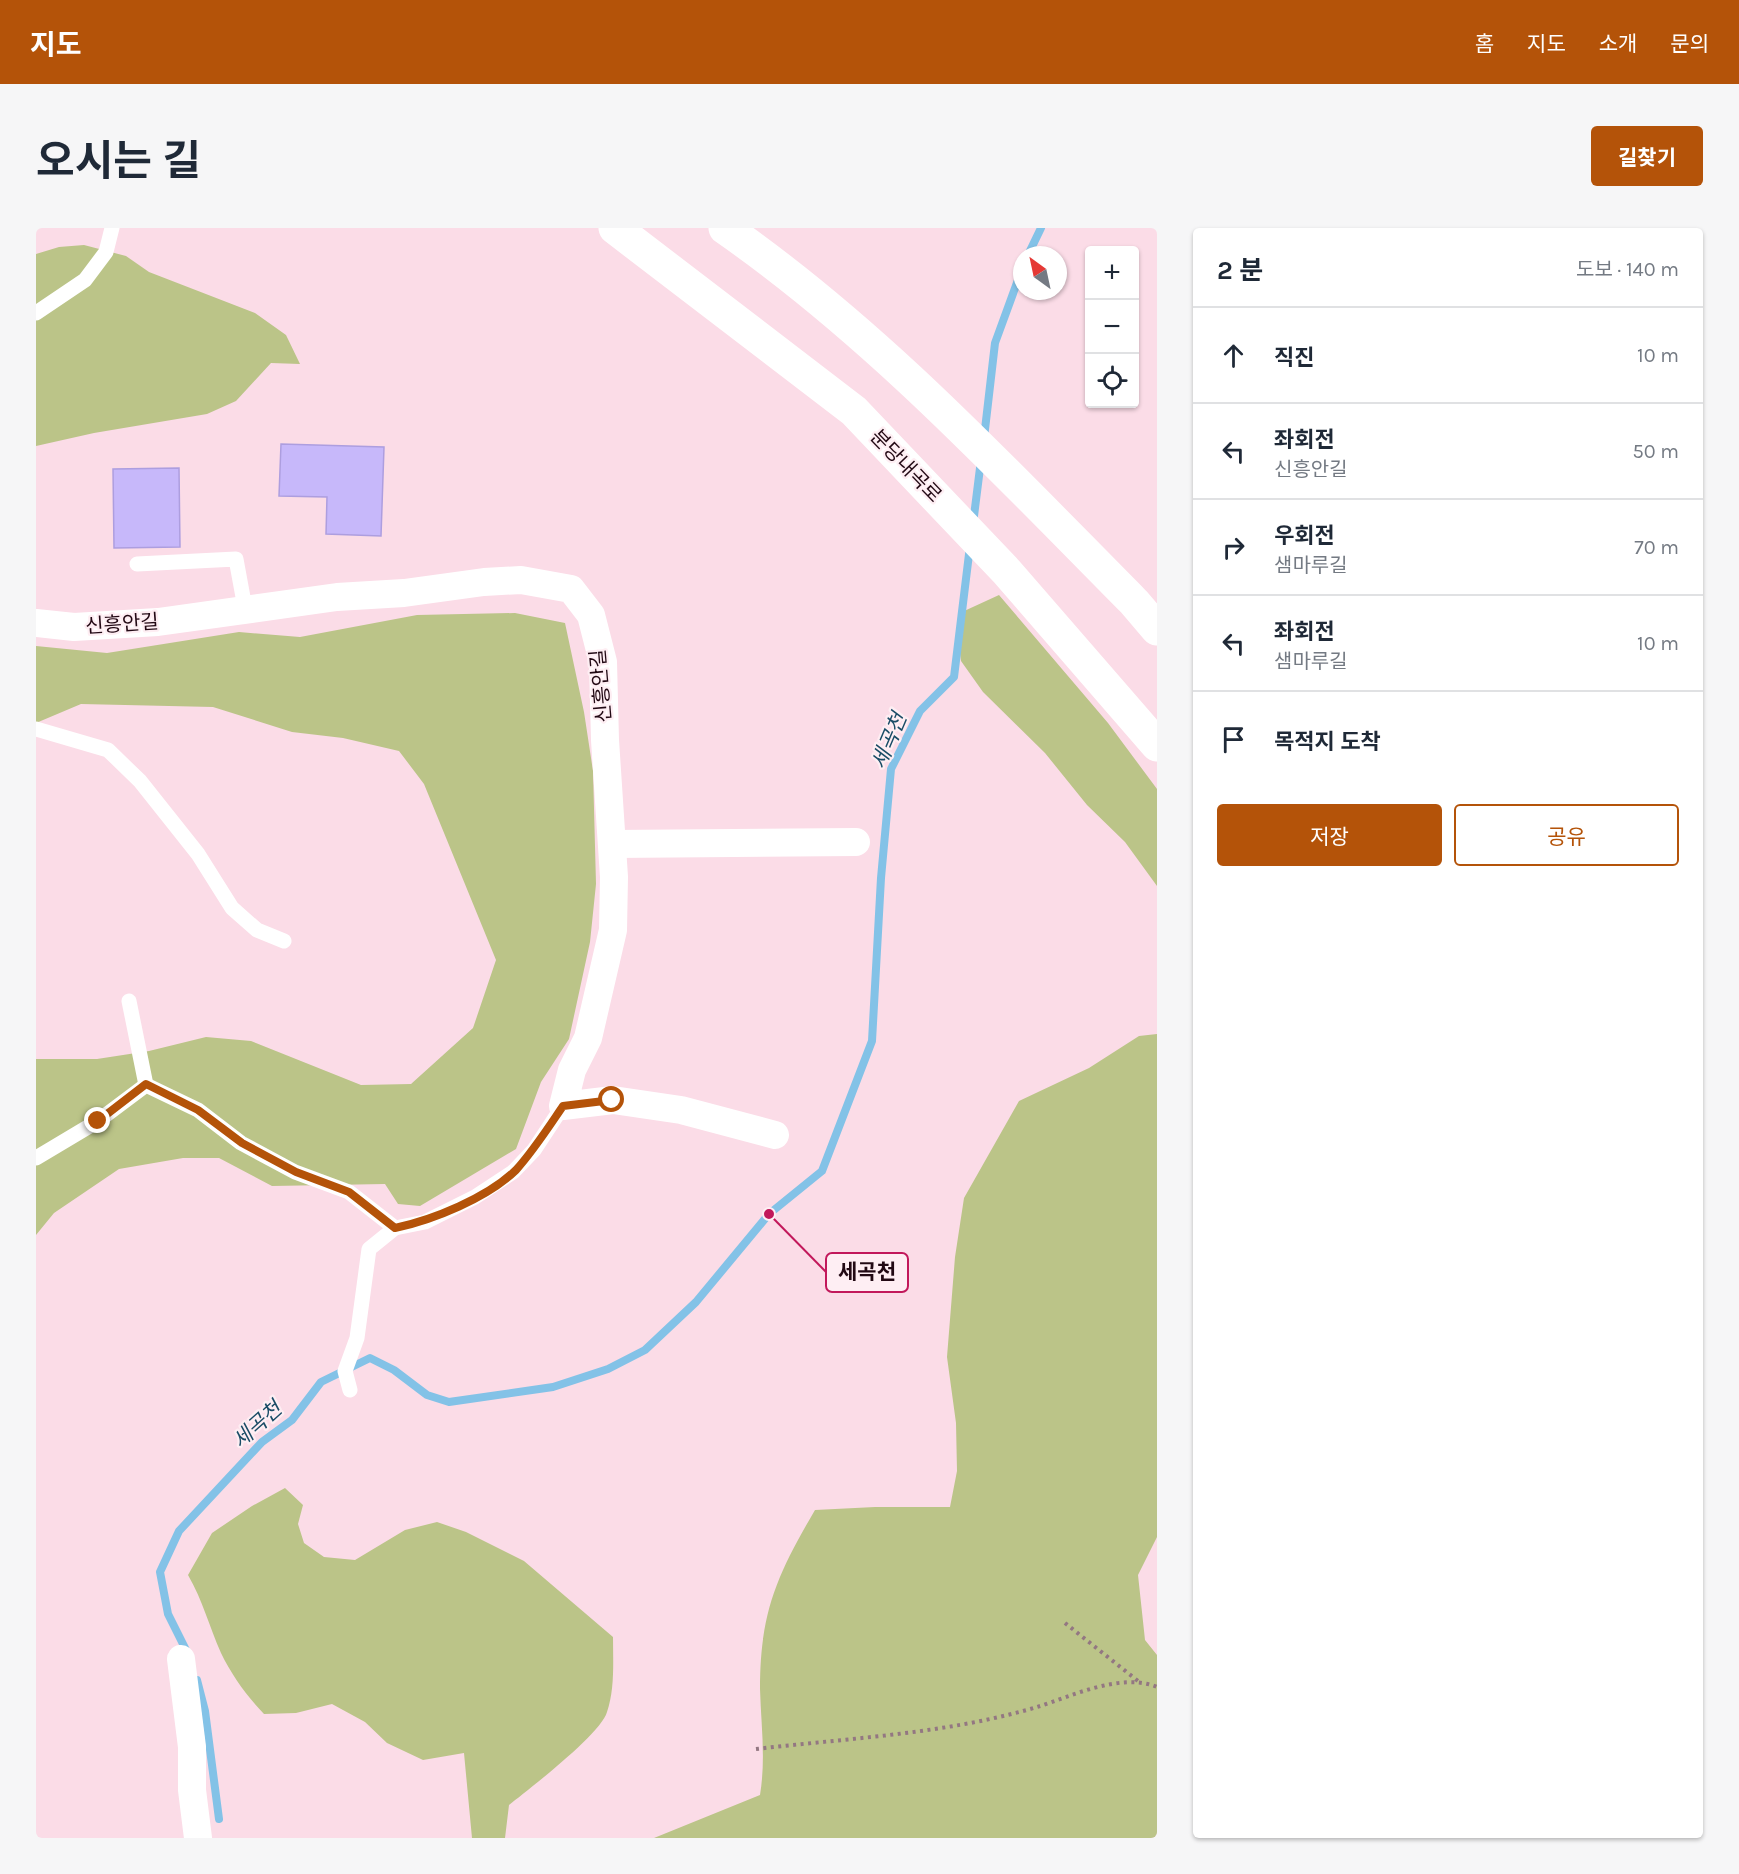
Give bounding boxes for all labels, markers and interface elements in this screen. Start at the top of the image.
text: 지도 [30,28,82,61]
text: 홈 [1475,32,1494,56]
text: 지도 [1527,32,1566,56]
text: 소개 [1599,32,1637,56]
text: 문의 [1670,32,1709,56]
button: 길찾기 [1591,126,1703,186]
text: 오시는 길 [36,136,201,186]
north arrow [1013,246,1067,300]
map controls [1085,246,1139,408]
button: + [1085,246,1139,300]
text: 2 분 [1217,255,1263,286]
text: 도보 · 140 m [1576,258,1679,281]
button: − [1085,300,1139,354]
icon: ahead [1217,339,1250,372]
text: 10 m [1637,344,1679,367]
text: 직진 [1274,345,1314,371]
button: locate [1085,354,1139,408]
street label: 분당내곡로 [866,425,946,507]
text: 좌회전 [1274,427,1335,453]
icon: left [1217,435,1250,468]
text: 50 m [1632,440,1679,463]
text: 신흥안길 [1274,458,1348,481]
text: 우회전 [1274,523,1335,549]
icon: right [1217,531,1250,564]
text: 70 m [1634,536,1679,559]
text: 샘마루길 [1274,554,1348,577]
street label: 신흥안길 [84,610,160,638]
text: 좌회전 [1274,619,1335,645]
icon: left [1217,627,1250,660]
text: 10 m [1637,632,1679,655]
street label: 신흥안길 [586,648,616,724]
text: 샘마루길 [1274,650,1348,673]
water label: 세곡천 [867,707,912,772]
icon: arrive [1217,723,1250,756]
text: 목적지 도착 [1274,729,1381,755]
button: 저장 [1217,804,1442,866]
button: 공유 [1454,804,1679,866]
route start [598,1086,624,1112]
route end [84,1107,110,1133]
callout: 세곡천 [826,1253,908,1292]
text: 세곡천 [838,1260,896,1284]
water label: 세곡천 [227,1395,289,1453]

